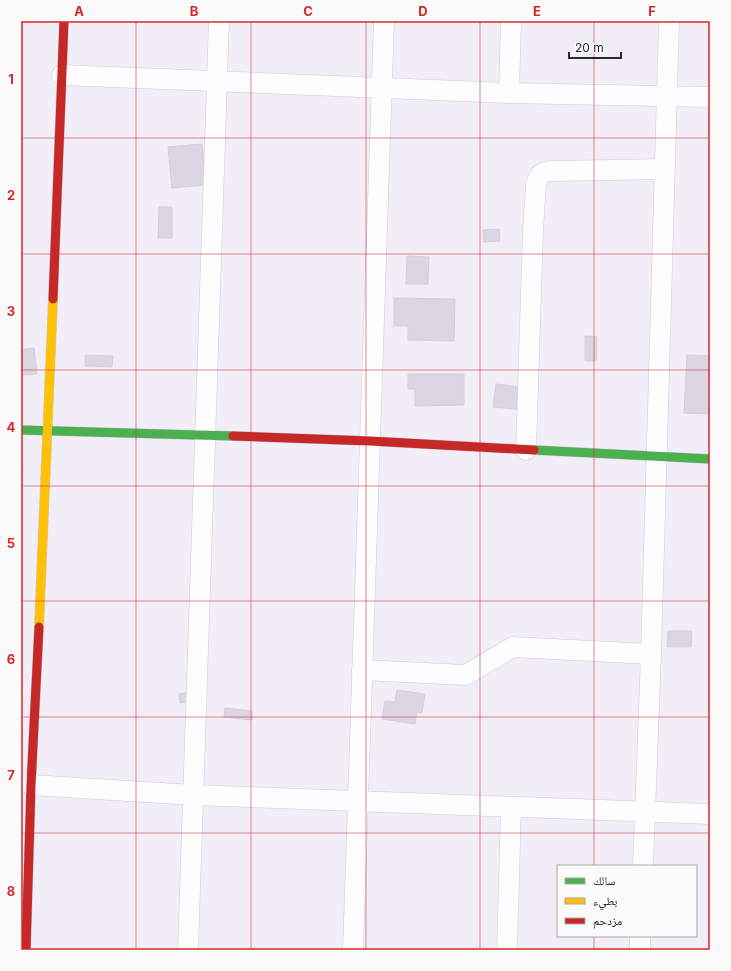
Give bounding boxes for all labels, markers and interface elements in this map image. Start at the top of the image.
text: A [74,3,84,19]
text: B [190,3,199,19]
text: C [303,3,313,19]
text: D [418,3,428,19]
text: E [533,3,541,19]
text: F [648,3,656,19]
scale bar [569,34,621,60]
text: 20 m [575,40,604,55]
text: 1 [8,71,14,87]
text: 2 [7,187,15,203]
text: 3 [7,303,15,319]
text: 4 [7,419,16,435]
text: 5 [7,535,15,551]
text: 6 [7,651,15,667]
text: 7 [7,767,15,783]
legend [557,865,697,937]
text: سالك [593,873,615,888]
text: 8 [7,883,15,899]
text: بطيء [593,893,617,911]
text: مزدحم [593,913,622,929]

